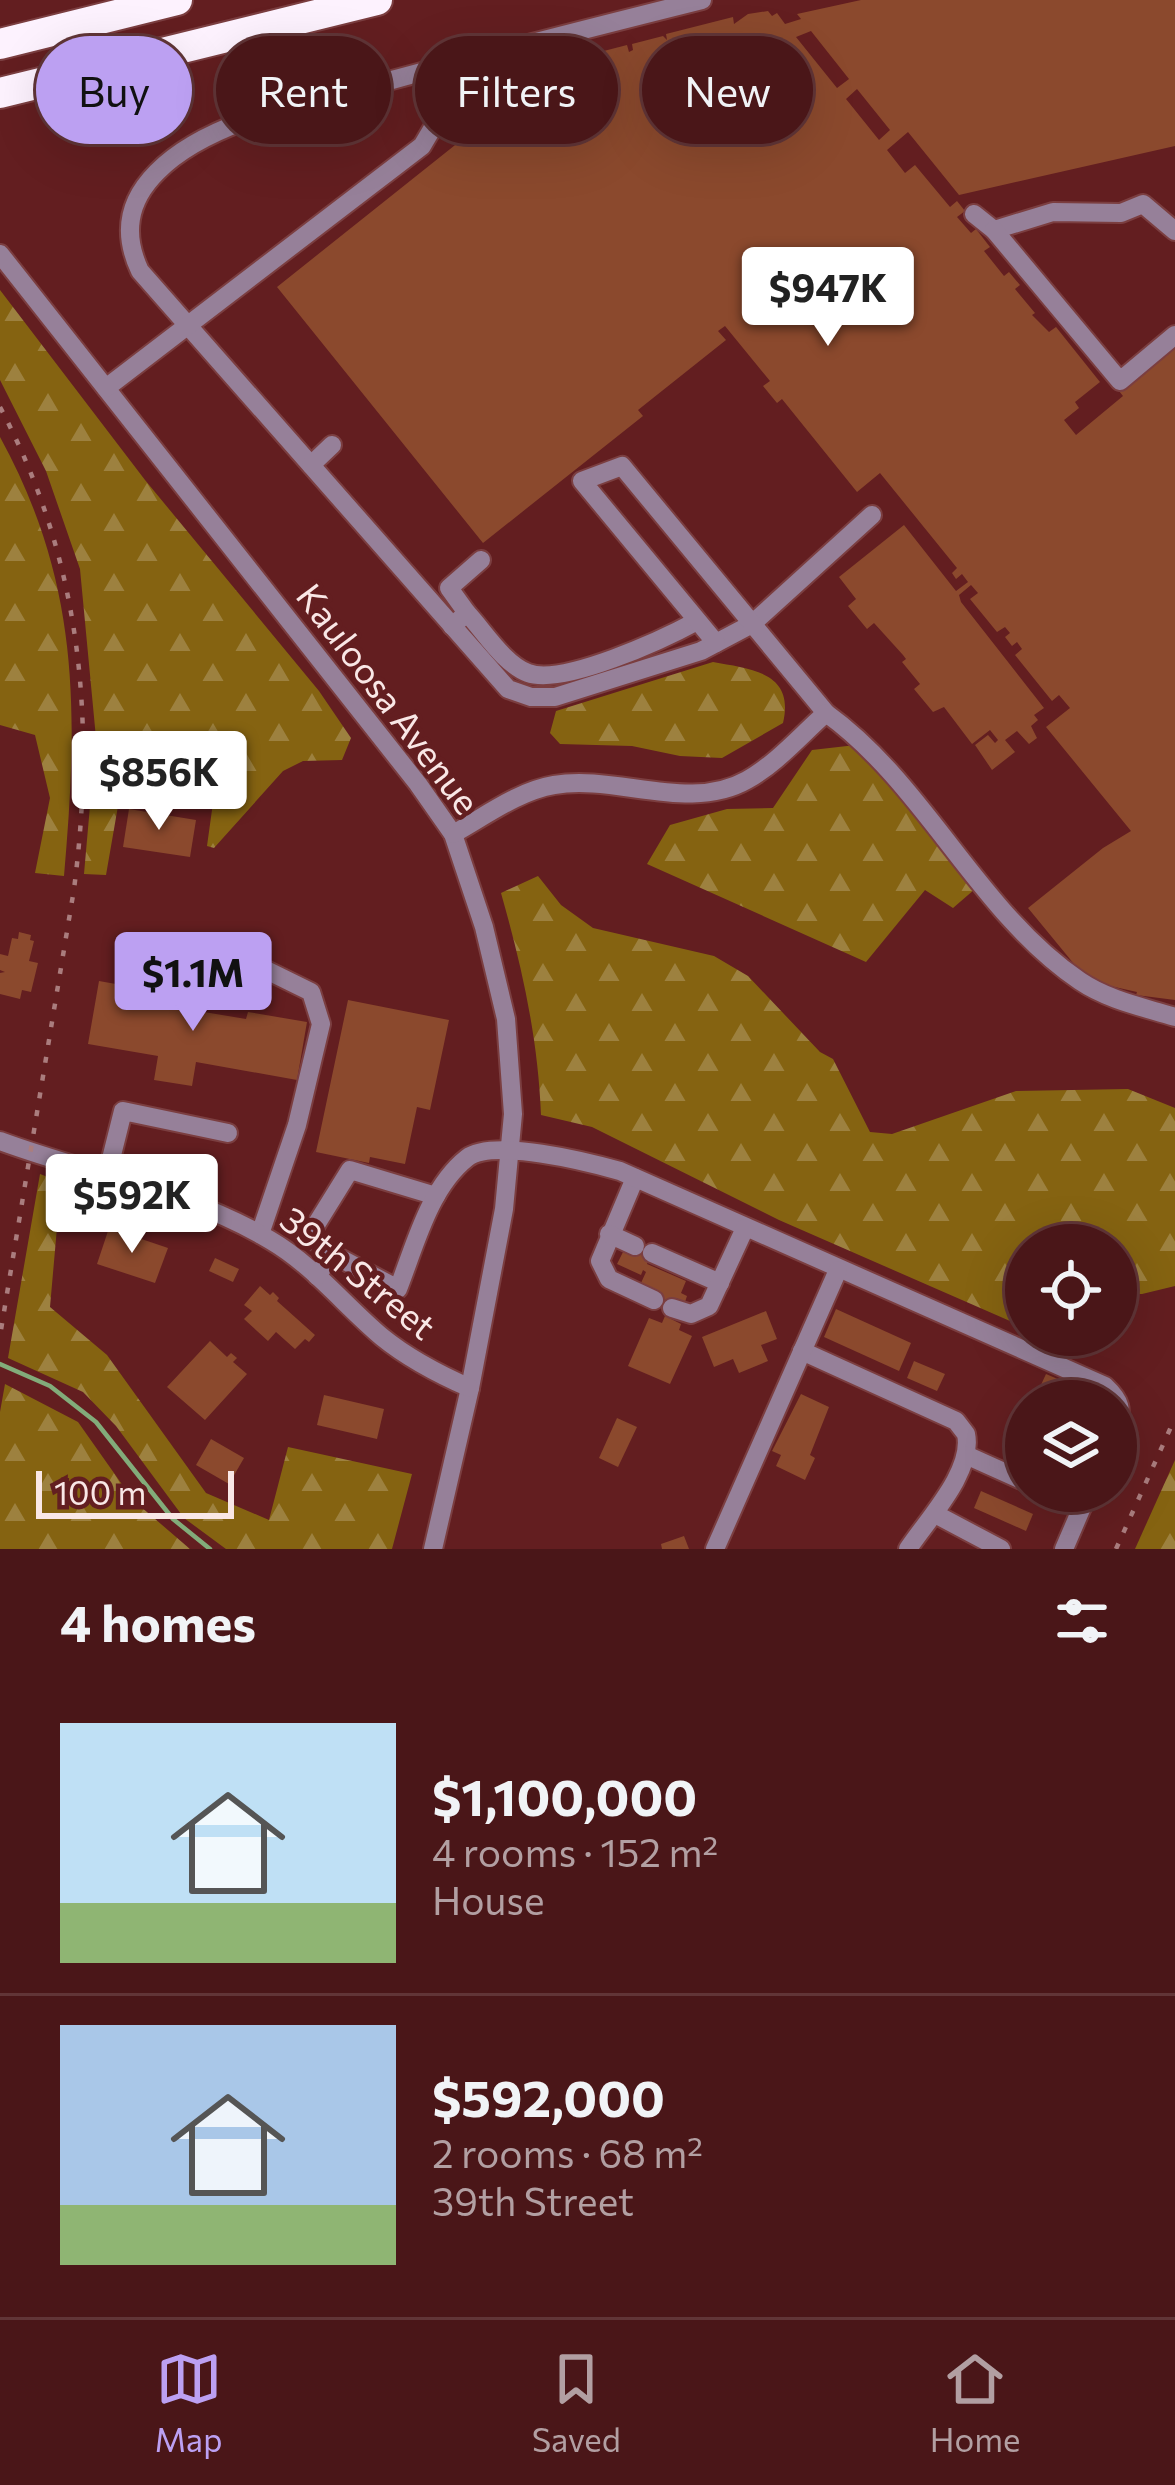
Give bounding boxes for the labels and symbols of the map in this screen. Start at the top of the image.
pin: $947K [744,247,912,349]
street label: Kauloosa Avenue [289,574,491,822]
pin: $856K [75,731,243,833]
pin: $1.1M [109,932,277,1034]
pin: $592K [48,1154,216,1256]
street label: 39th Street [273,1196,446,1347]
scale bar [36,1465,234,1518]

